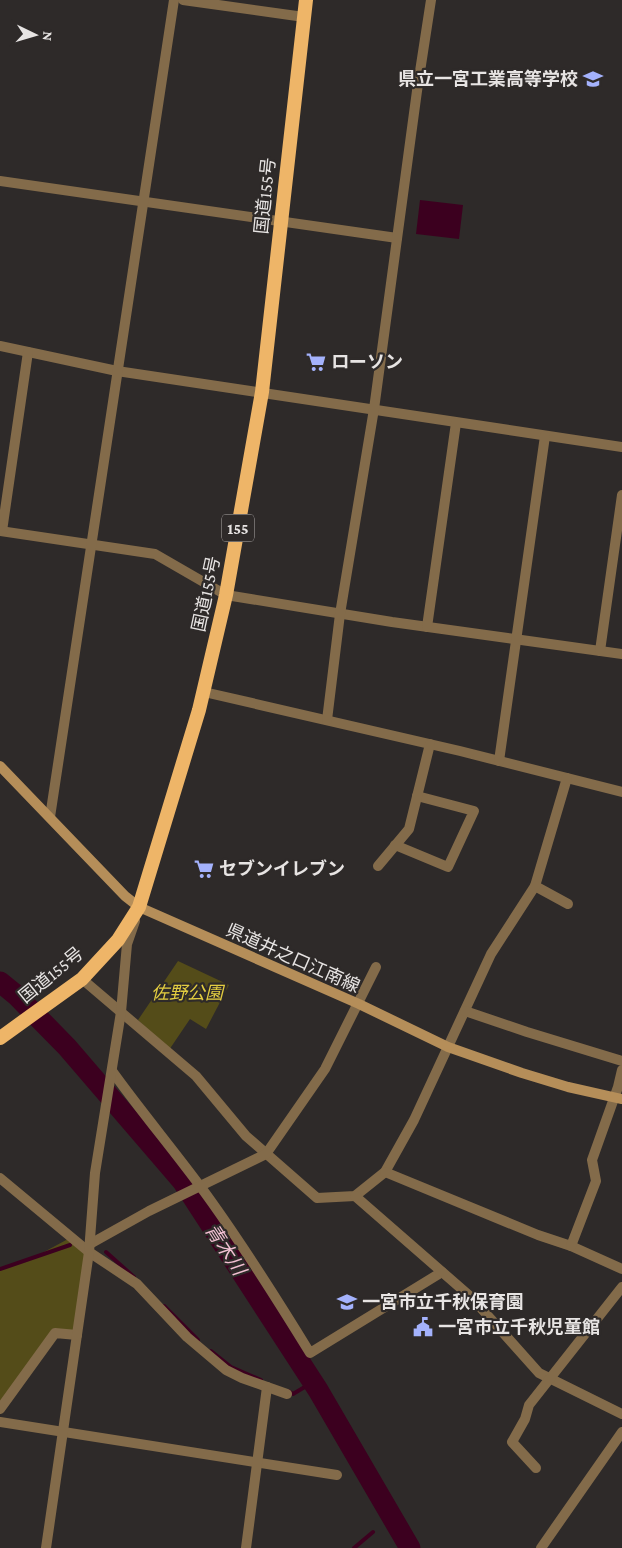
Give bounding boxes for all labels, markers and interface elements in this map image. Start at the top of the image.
north arrow [10,10,60,60]
text: N [40,31,56,42]
school or university icon: 県立一宮工業高等学校 [582,68,604,90]
place label: 県立一宮工業高等学校 [398,69,578,89]
street label: 国道155号 [251,157,279,235]
supermarket icon: ローソン [305,351,327,373]
place label: ローソン [331,352,403,372]
road number: 155 [222,514,254,542]
street label: 国道155号 [188,554,224,634]
supermarket icon: セブンイレブン [193,858,215,880]
place label: セブンイレブン [219,859,345,879]
street label: 県道井之口江南線 [223,920,363,996]
street label: 国道155号 [15,943,87,1007]
park label: 佐野公園 [151,983,226,1003]
water label: 青木川 [201,1220,251,1281]
school or university icon: 一宮市立千秋保育園 [336,1291,358,1313]
place label: 一宮市立千秋保育園 [362,1292,524,1312]
public building icon: 一宮市立千秋児童館 [412,1316,434,1338]
place label: 一宮市立千秋児童館 [438,1317,600,1337]

